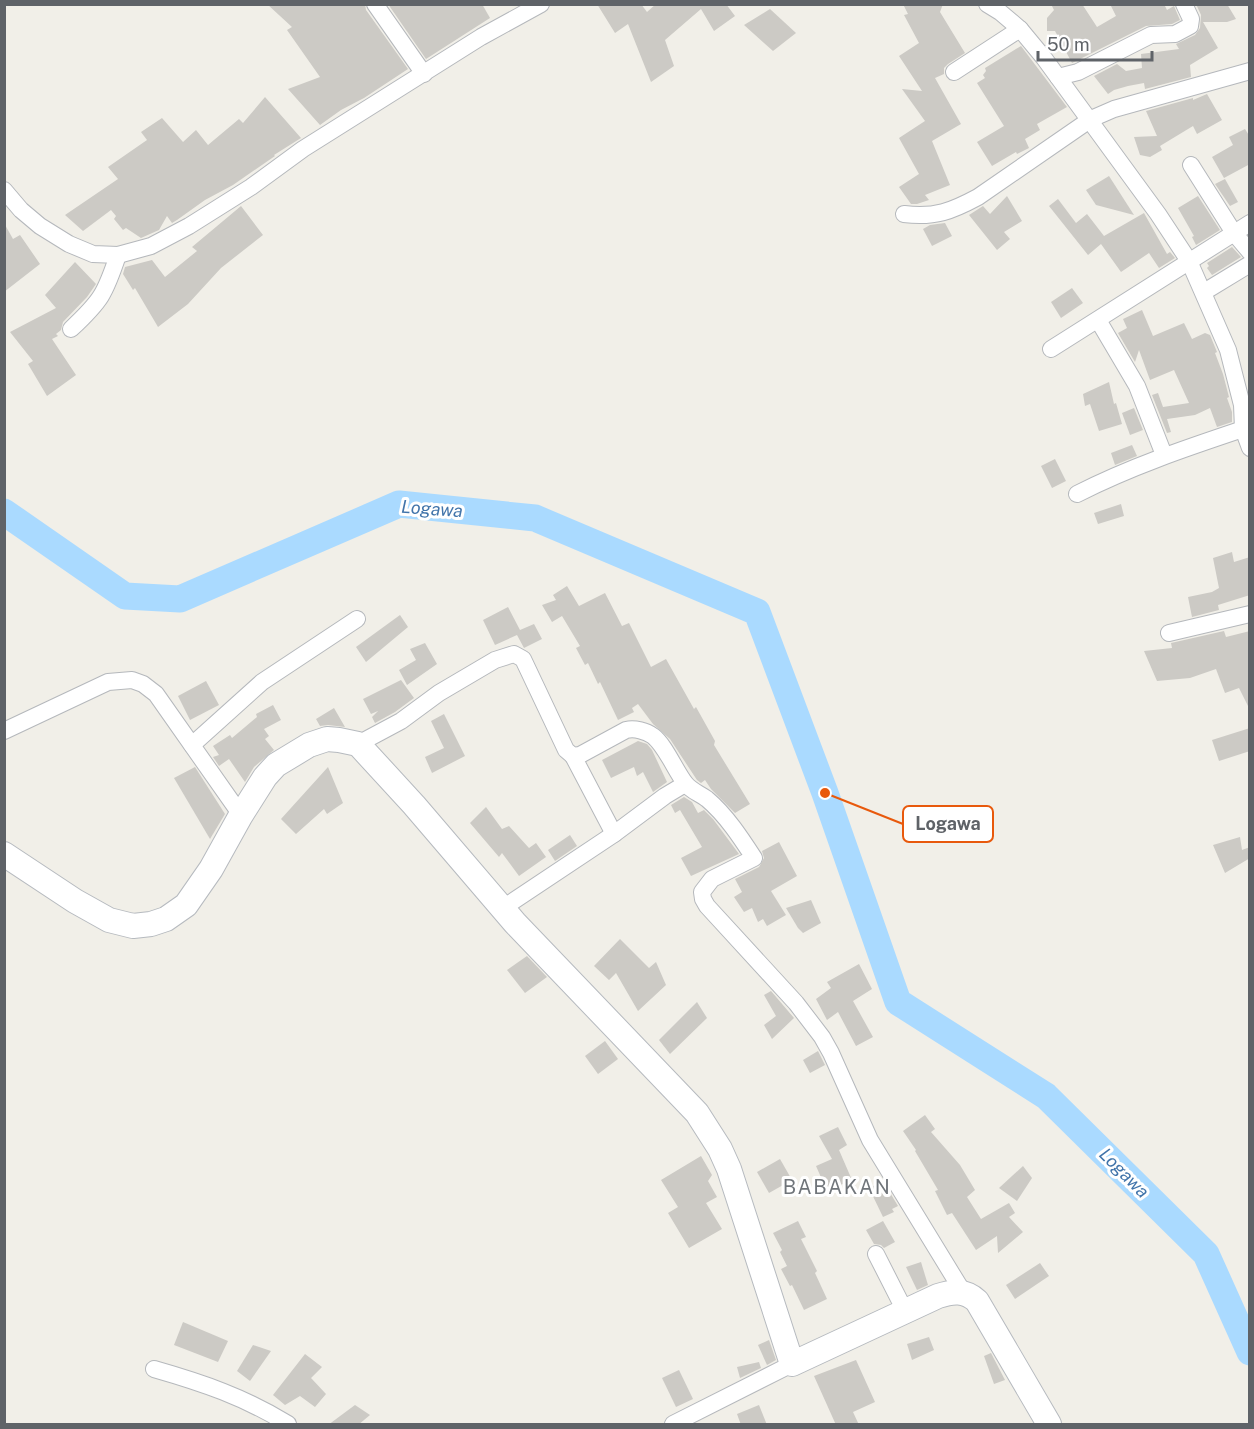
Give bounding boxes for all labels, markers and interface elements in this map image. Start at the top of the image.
scale bar [1038,24,1152,62]
text: 50 m [1047,34,1090,55]
water label: Logawa [400,496,464,521]
callout: Logawa [903,806,993,842]
text: Logawa [915,813,981,834]
water label: Logawa [1095,1143,1154,1202]
district label: BABAKAN [783,1175,891,1199]

